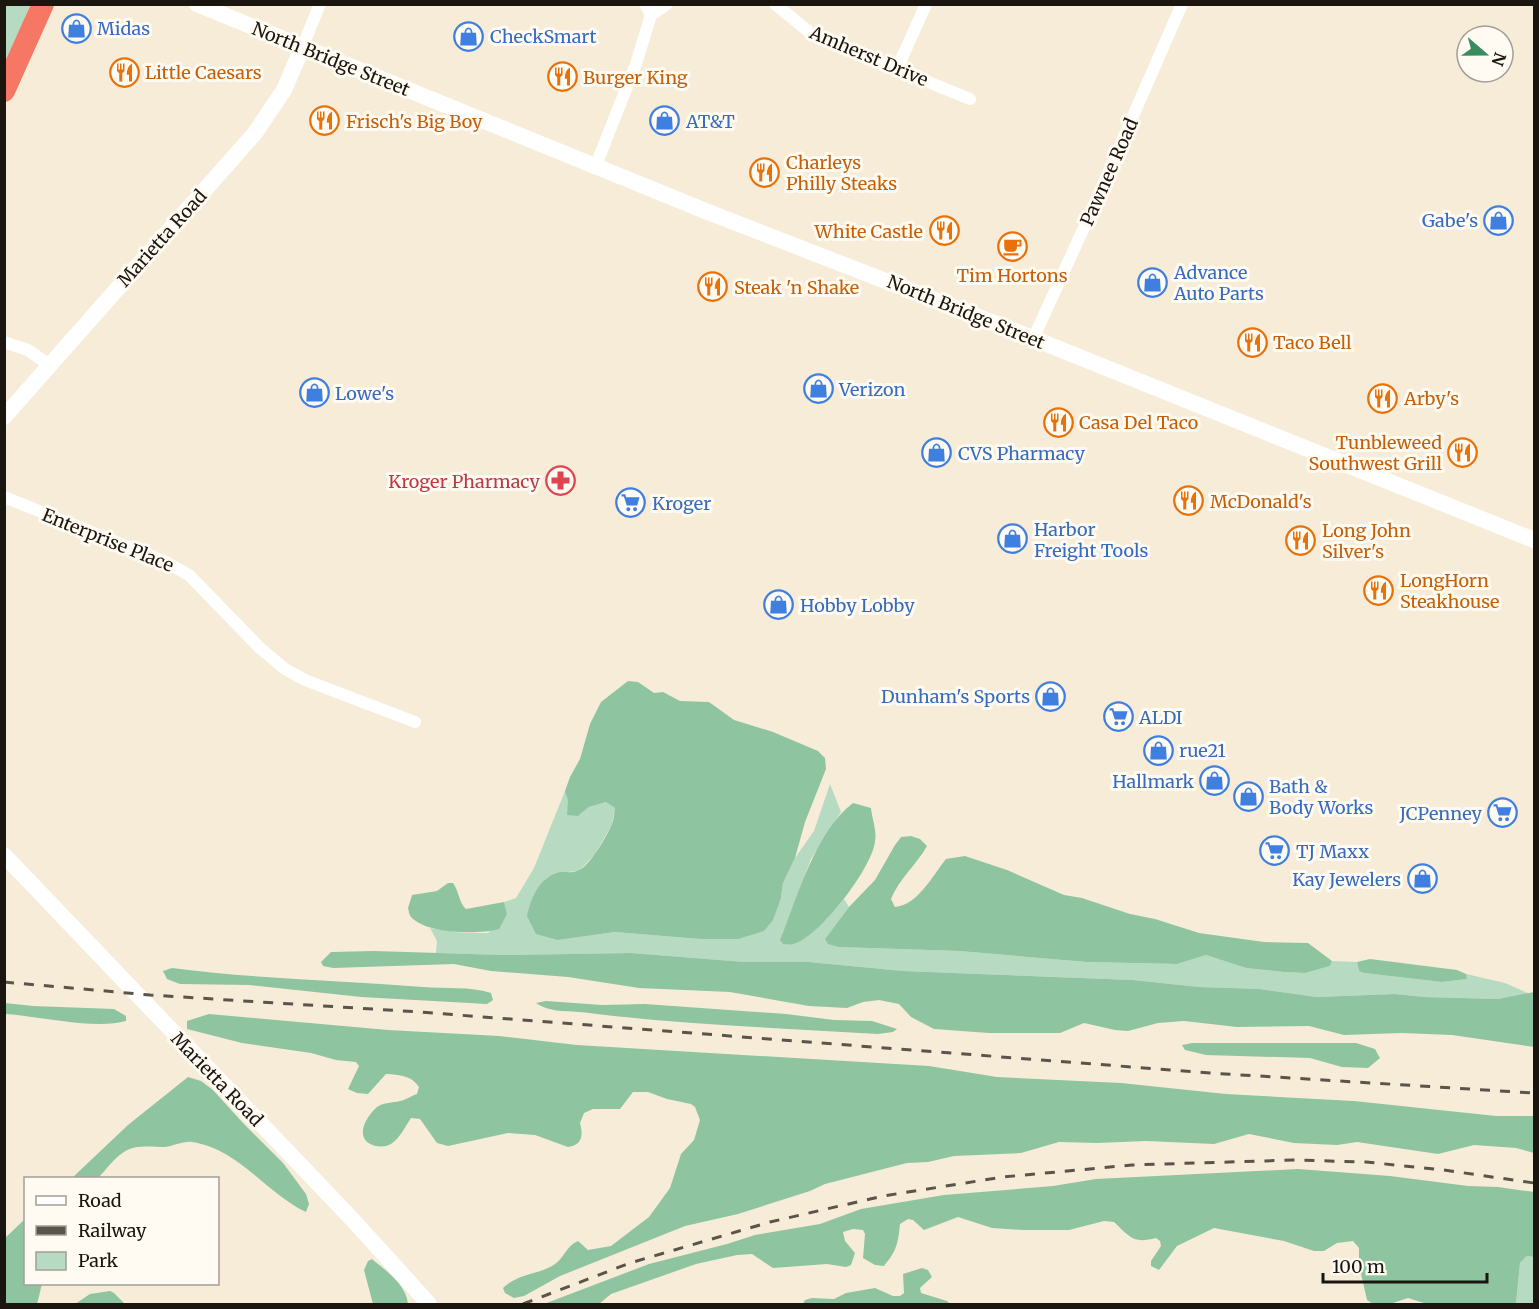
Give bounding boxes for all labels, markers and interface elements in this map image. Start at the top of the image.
shop icon: Midas [60,12,92,44]
place label: Midas [97,17,150,40]
street label: North Bridge Street [249,17,413,101]
shop icon: CheckSmart [453,20,485,52]
street label: Amherst Drive [805,20,932,91]
north arrow [1455,24,1515,84]
place label: CheckSmart [490,25,597,48]
text: N [1487,50,1511,69]
restaurant icon: Little Caesars [108,56,140,88]
place label: Little Caesars [145,61,262,84]
restaurant icon: Burger King [546,61,578,93]
place label: Burger King [583,66,688,89]
restaurant icon: Frisch's Big Boy [309,105,341,137]
shop icon: AT&T [649,105,681,137]
place label: Frisch's Big Boy [346,110,483,133]
place label: AT&T [685,110,735,133]
street label: Pawnee Road [1075,114,1143,229]
place label: Charleys Philly Steaks [786,151,897,195]
restaurant icon: Charleys Philly Steaks [749,156,781,188]
street label: Marietta Road [112,185,212,291]
shop icon: Gabe's [1483,204,1515,236]
place label: Gabe's [1422,209,1478,232]
restaurant icon: White Castle [928,215,960,247]
place label: White Castle [814,220,923,243]
cafe icon: Tim Hortons [996,230,1028,262]
place label: Advance Auto Parts [1173,261,1264,305]
place label: Tim Hortons [956,264,1068,287]
shop icon: Advance Auto Parts [1137,266,1169,298]
street label: North Bridge Street [884,270,1048,354]
restaurant icon: Steak 'n Shake [697,271,729,303]
place label: Steak 'n Shake [734,276,859,299]
restaurant icon: Taco Bell [1236,326,1268,358]
place label: Taco Bell [1273,331,1352,354]
shop icon: Verizon [802,373,834,405]
shop icon: Lowe's [298,377,330,409]
place label: Verizon [838,378,906,401]
place label: Lowe's [335,382,394,405]
restaurant icon: Arby's [1367,382,1399,414]
place label: Arby's [1403,387,1459,410]
restaurant icon: Casa Del Taco [1042,406,1074,438]
place label: Casa Del Taco [1079,411,1198,434]
place label: Tunbleweed Southwest Grill [1308,431,1442,475]
restaurant icon: Tunbleweed Southwest Grill [1447,436,1479,468]
shop icon: CVS Pharmacy [921,437,953,469]
place label: CVS Pharmacy [958,442,1086,465]
pharmacy icon: Kroger Pharmacy [545,465,577,497]
place label: Kroger Pharmacy [388,470,541,493]
restaurant icon: McDonald's [1173,485,1205,517]
supermarket icon: Kroger [615,487,647,519]
place label: McDonald's [1210,490,1312,513]
place label: Kroger [652,492,711,515]
street label: Enterprise Place [39,503,177,577]
place label: Harbor Freight Tools [1034,518,1149,562]
place label: Long John Silver's [1322,519,1411,563]
shop icon: Harbor Freight Tools [997,523,1029,555]
restaurant icon: Long John Silver's [1285,524,1317,556]
place label: LongHorn Steakhouse [1400,569,1499,613]
restaurant icon: LongHorn Steakhouse [1363,574,1395,606]
shop icon: Hobby Lobby [763,589,795,621]
place label: Hobby Lobby [800,594,915,617]
shop icon: Dunham's Sports [1035,680,1067,712]
place label: Dunham's Sports [881,685,1030,708]
supermarket icon: ALDI [1102,701,1134,733]
place label: ALDI [1138,706,1183,729]
shop icon: rue21 [1142,734,1174,766]
place label: rue21 [1179,739,1226,762]
shop icon: Hallmark [1199,765,1231,797]
place label: Hallmark [1112,770,1195,793]
place label: Bath & Body Works [1269,775,1374,819]
shop icon: Bath & Body Works [1232,780,1264,812]
supermarket icon: JCPenney [1487,797,1519,829]
place label: JCPenney [1399,802,1483,825]
supermarket icon: TJ Maxx [1259,835,1291,867]
place label: TJ Maxx [1296,840,1369,863]
shop icon: Kay Jewelers [1406,863,1438,895]
place label: Kay Jewelers [1292,868,1401,891]
street label: Marietta Road [166,1027,268,1131]
legend [24,1177,219,1285]
text: Road [78,1189,122,1212]
text: Railway [78,1219,147,1242]
scale bar [1323,1246,1486,1284]
text: Park [78,1249,119,1272]
text: 100 m [1332,1255,1385,1278]

